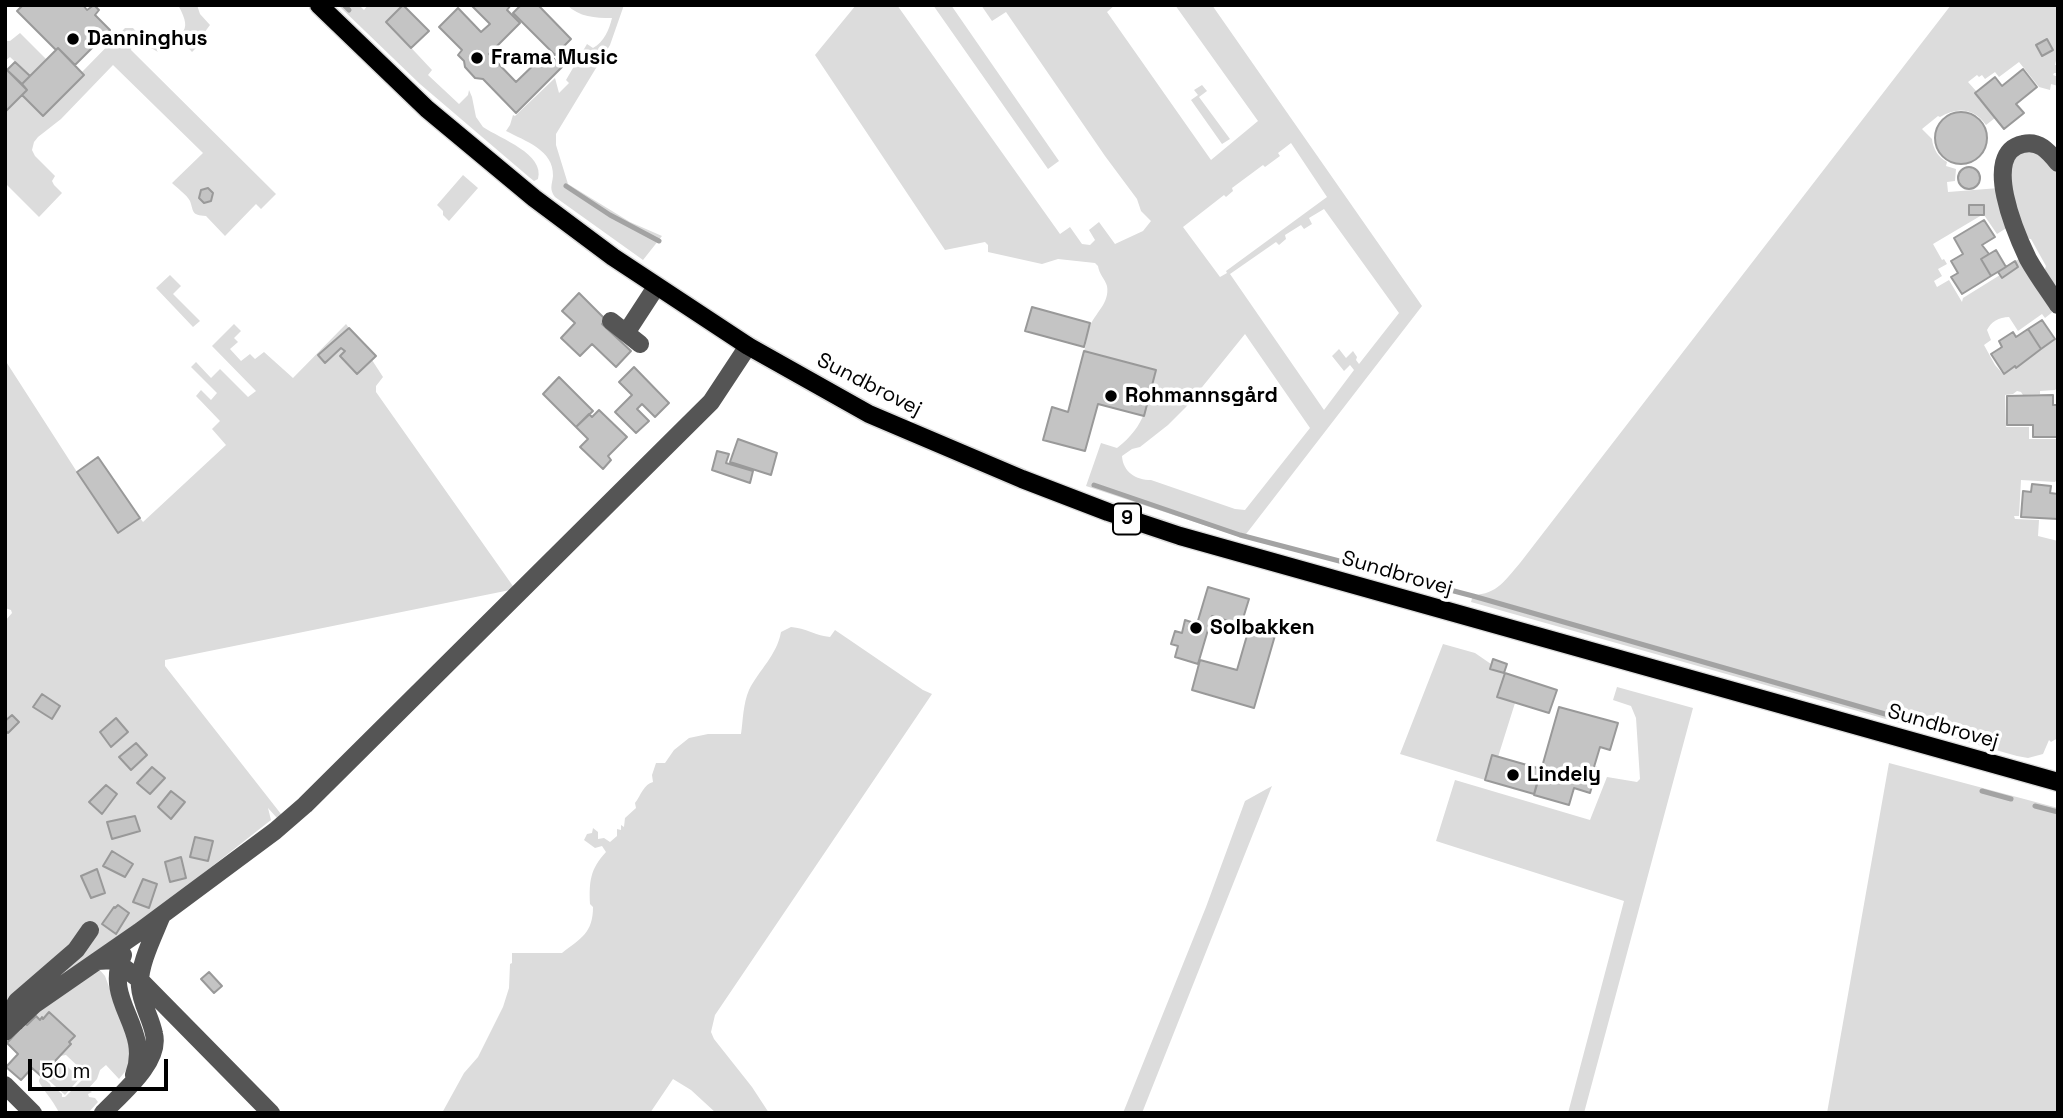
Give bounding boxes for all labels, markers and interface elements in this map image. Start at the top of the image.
place label: Danninghus [87,26,208,52]
marker: Danninghus [65,31,81,47]
place label: Frama Music [491,45,618,71]
marker: Frama Music [469,50,485,66]
street label: Sundbrovej [812,348,926,422]
place label: Rohmannsgård [1125,383,1278,409]
marker: Rohmannsgård [1103,388,1119,404]
road number: 9 [1113,504,1141,534]
street label: Sundbrovej [1339,546,1455,602]
place label: Solbakken [1210,615,1315,641]
marker: Solbakken [1188,620,1204,636]
street label: Sundbrovej [1885,699,2001,755]
place label: Lindely [1527,762,1601,788]
marker: Lindely [1505,767,1521,783]
scale bar [32,1044,172,1088]
text: 50 m [41,1057,91,1084]

